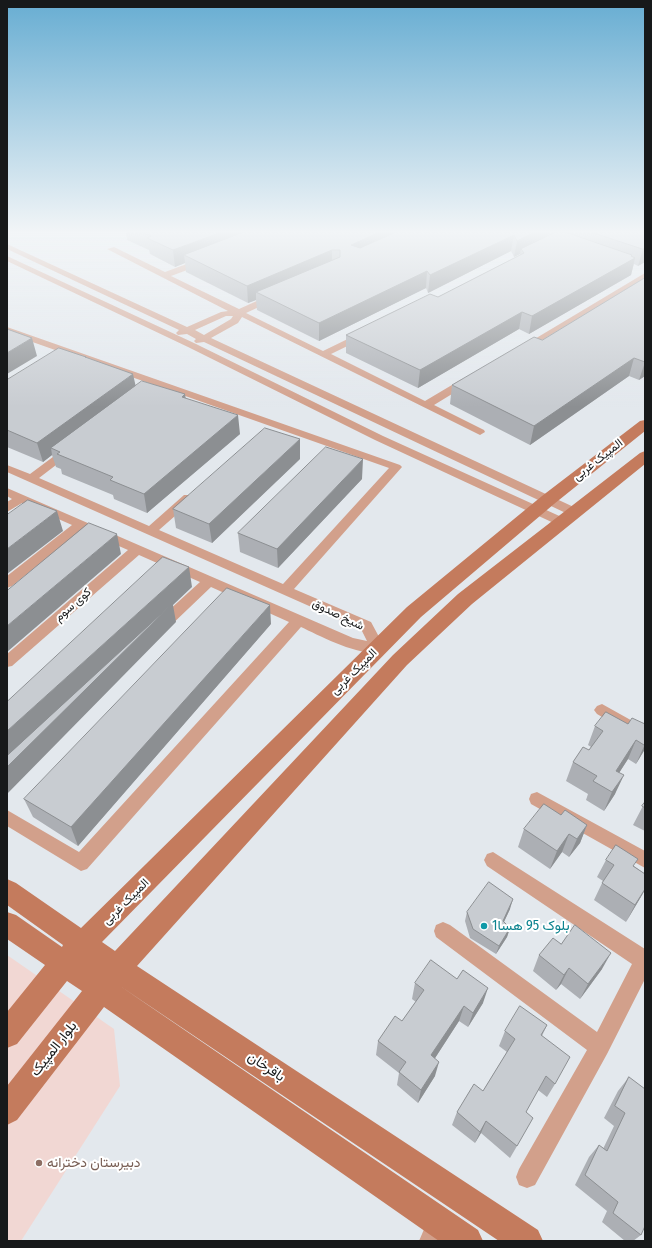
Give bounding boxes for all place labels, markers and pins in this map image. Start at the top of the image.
place label: بلوک 95 هسا1 [492,918,570,934]
marker: بلوک 95 هسا1 [479,921,489,931]
place label: دبیرستان دخترانه [47,1155,141,1171]
marker: دبیرستان دخترانه [34,1158,44,1168]

